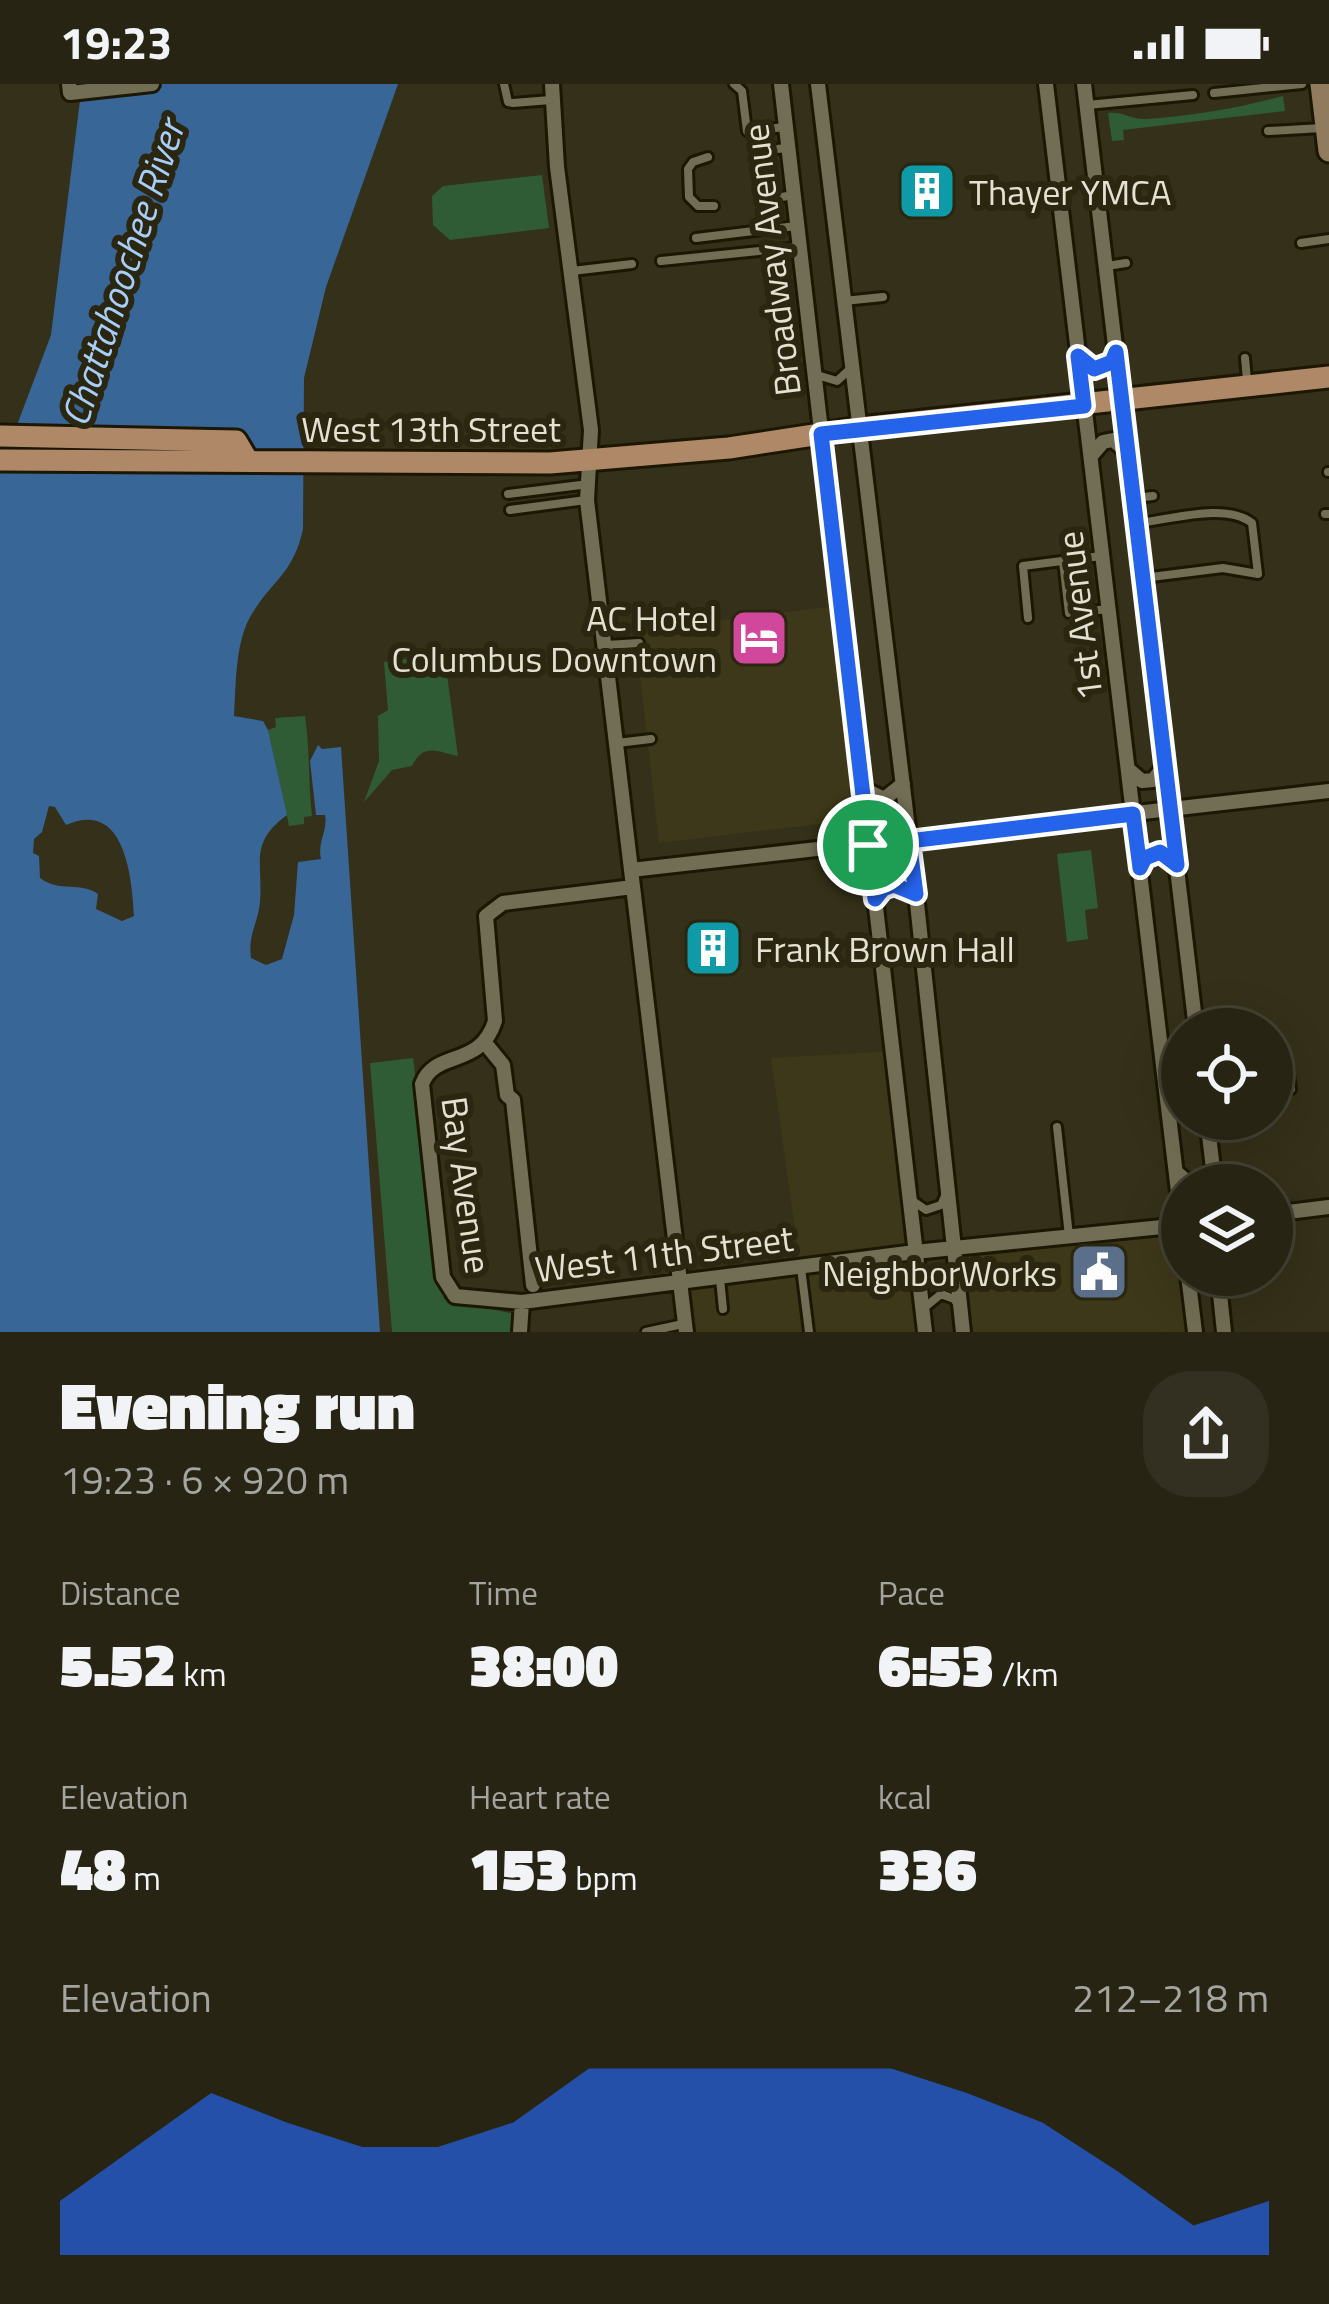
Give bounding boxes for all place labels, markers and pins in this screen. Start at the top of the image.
building icon: Thayer YMCA [896,160,958,222]
place label: Thayer YMCA [969,164,1171,219]
place label: AC Hotel Columbus Downtown [392,590,717,686]
hotel icon: AC Hotel Columbus Downtown [728,607,790,669]
pin [817,794,919,896]
building icon: Frank Brown Hall [682,917,744,979]
place label: Frank Brown Hall [755,921,1015,976]
public building icon: NeighborWorks [1068,1241,1130,1303]
place label: NeighborWorks [822,1245,1057,1300]

